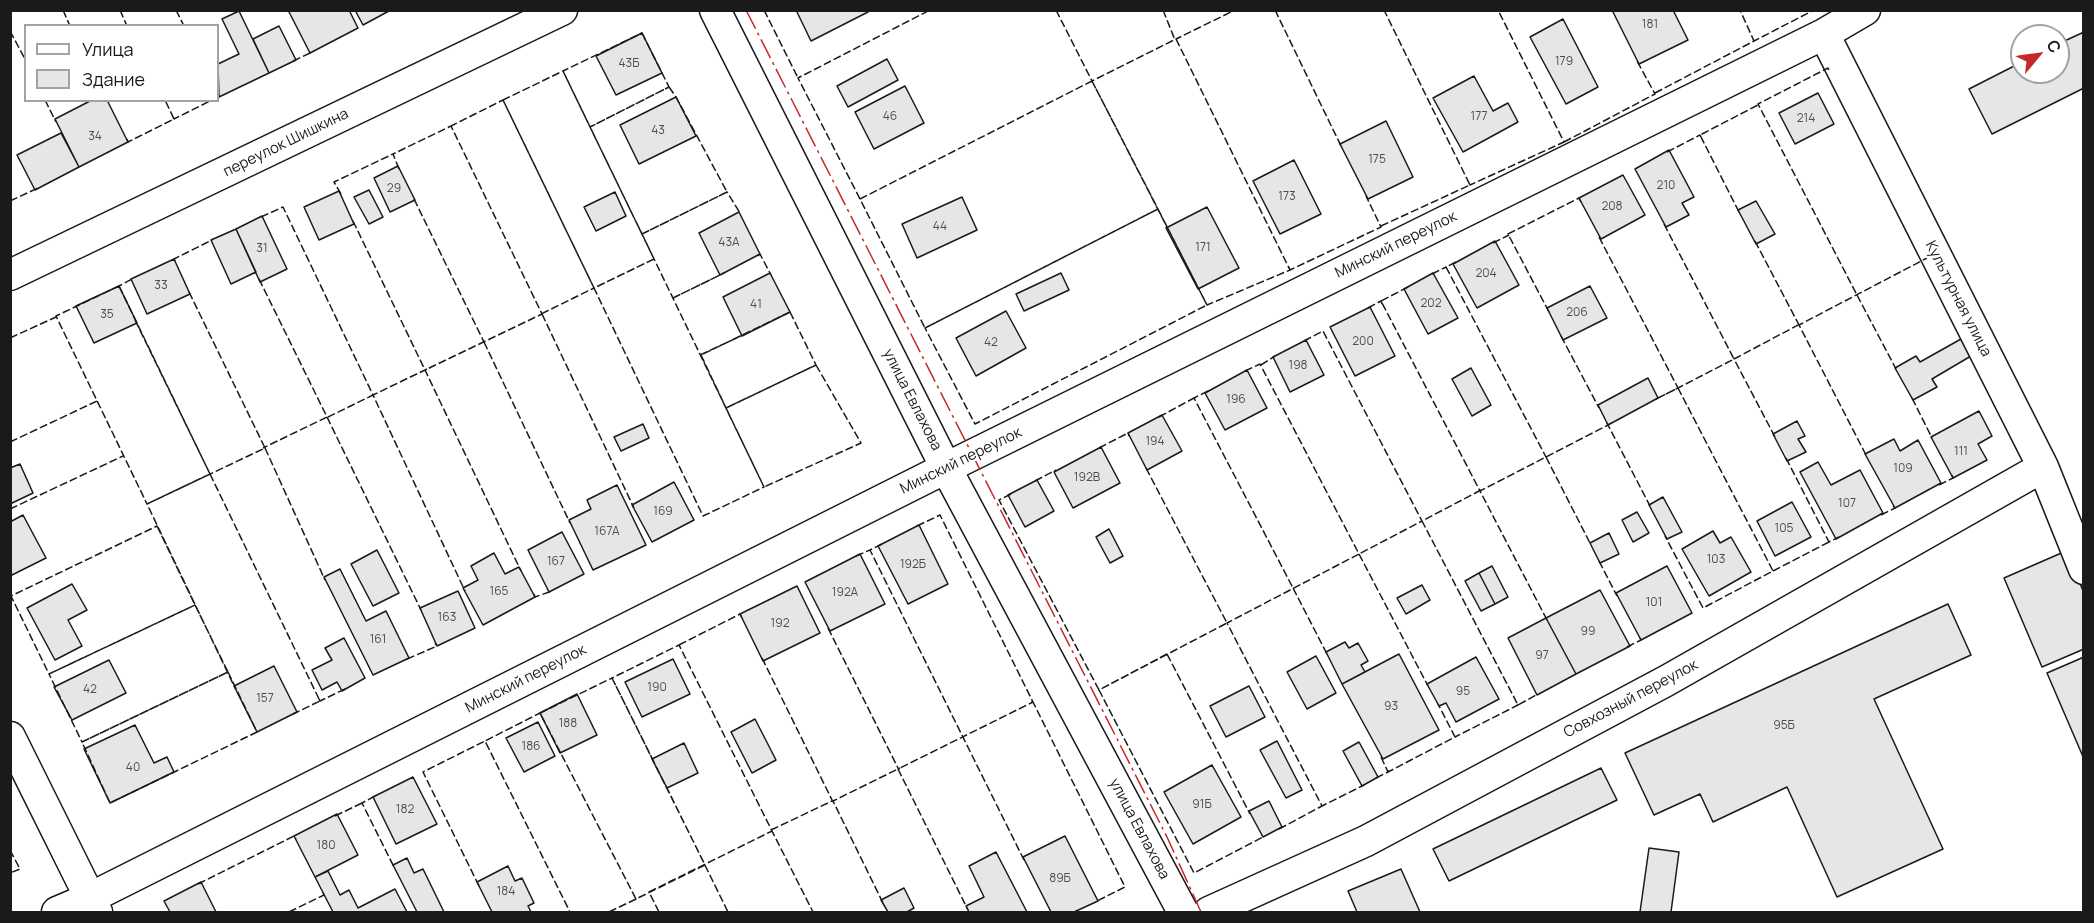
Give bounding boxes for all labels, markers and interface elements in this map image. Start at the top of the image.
house number: 181 [1642,18,1658,32]
legend [24,24,219,102]
north arrow [2010,24,2070,84]
text: С [2042,36,2066,57]
text: Улица [82,37,134,61]
house number: 179 [1555,55,1573,69]
house number: 43Б [619,57,639,71]
text: Здание [82,67,145,91]
street label: переулок Шишкина [220,105,352,181]
house number: 46 [883,110,897,124]
house number: 177 [1470,110,1488,124]
house number: 214 [1797,112,1815,126]
house number: 43 [651,124,665,138]
house number: 34 [88,130,102,144]
house number: 175 [1368,153,1386,167]
house number: 210 [1657,179,1675,193]
house number: 29 [387,182,401,196]
house number: 173 [1278,190,1296,204]
house number: 208 [1601,200,1623,214]
street label: Минский переулок [1332,208,1460,282]
house number: 44 [933,220,947,234]
house number: 43А [718,236,740,250]
street label: Культурная улица [1921,238,1995,360]
house number: 171 [1195,241,1211,255]
house number: 31 [256,242,268,256]
house number: 204 [1475,267,1497,281]
house number: 33 [154,279,168,293]
house number: 202 [1421,297,1441,311]
house number: 41 [750,298,762,312]
house number: 206 [1566,306,1588,320]
house number: 35 [100,308,114,322]
house number: 200 [1352,335,1374,349]
house number: 42 [984,336,998,350]
street label: улица Евлахова [879,346,945,454]
house number: 198 [1288,359,1308,373]
house number: 196 [1226,393,1246,407]
street label: Минский переулок [897,424,1025,498]
house number: 194 [1145,435,1165,449]
house number: 111 [1954,445,1968,459]
house number: 109 [1893,462,1913,476]
house number: 192В [1074,471,1100,485]
house number: 107 [1838,497,1856,511]
house number: 169 [653,505,673,519]
house number: 105 [1775,522,1793,536]
house number: 167А [594,525,620,539]
house number: 103 [1707,553,1725,567]
house number: 167 [547,555,565,569]
house number: 192Б [900,558,926,572]
house number: 165 [489,585,509,599]
house number: 192А [832,586,858,600]
house number: 101 [1646,596,1662,610]
house number: 163 [438,611,456,625]
house number: 192 [771,617,789,631]
house number: 99 [1581,625,1595,639]
house number: 161 [370,633,386,647]
street label: Минский переулок [463,641,589,717]
house number: 97 [1535,649,1549,663]
street label: Совхозный переулок [1561,656,1701,742]
house number: 190 [647,681,667,695]
house number: 42 [83,683,97,697]
house number: 95 [1456,685,1470,699]
house number: 157 [256,692,274,706]
house number: 93 [1384,700,1398,714]
house number: 188 [559,717,577,731]
house number: 95Б [1773,719,1795,733]
house number: 186 [521,740,541,754]
house number: 40 [126,761,140,775]
street label: улица Евлахова [1105,775,1173,883]
house number: 91Б [1192,798,1212,812]
house number: 182 [396,803,414,817]
house number: 180 [317,839,335,853]
house number: 89Б [1049,872,1071,886]
house number: 184 [497,885,515,899]

